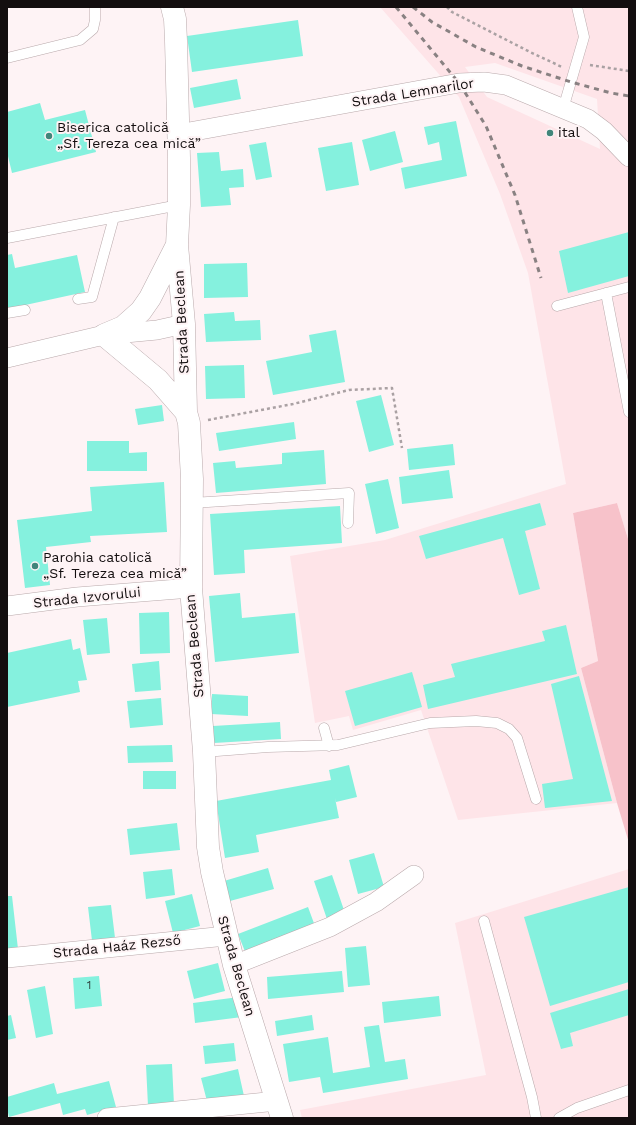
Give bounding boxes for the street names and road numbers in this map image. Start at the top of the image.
street label: Strada Lemnarilor [351,75,475,111]
street label: Strada Beclean [171,270,193,374]
street label: Strada Izvorului [32,584,142,612]
street label: Strada Beclean [182,594,208,698]
street label: Strada Beclean [214,914,258,1018]
street label: Strada Haáz Rezső [52,932,182,962]

